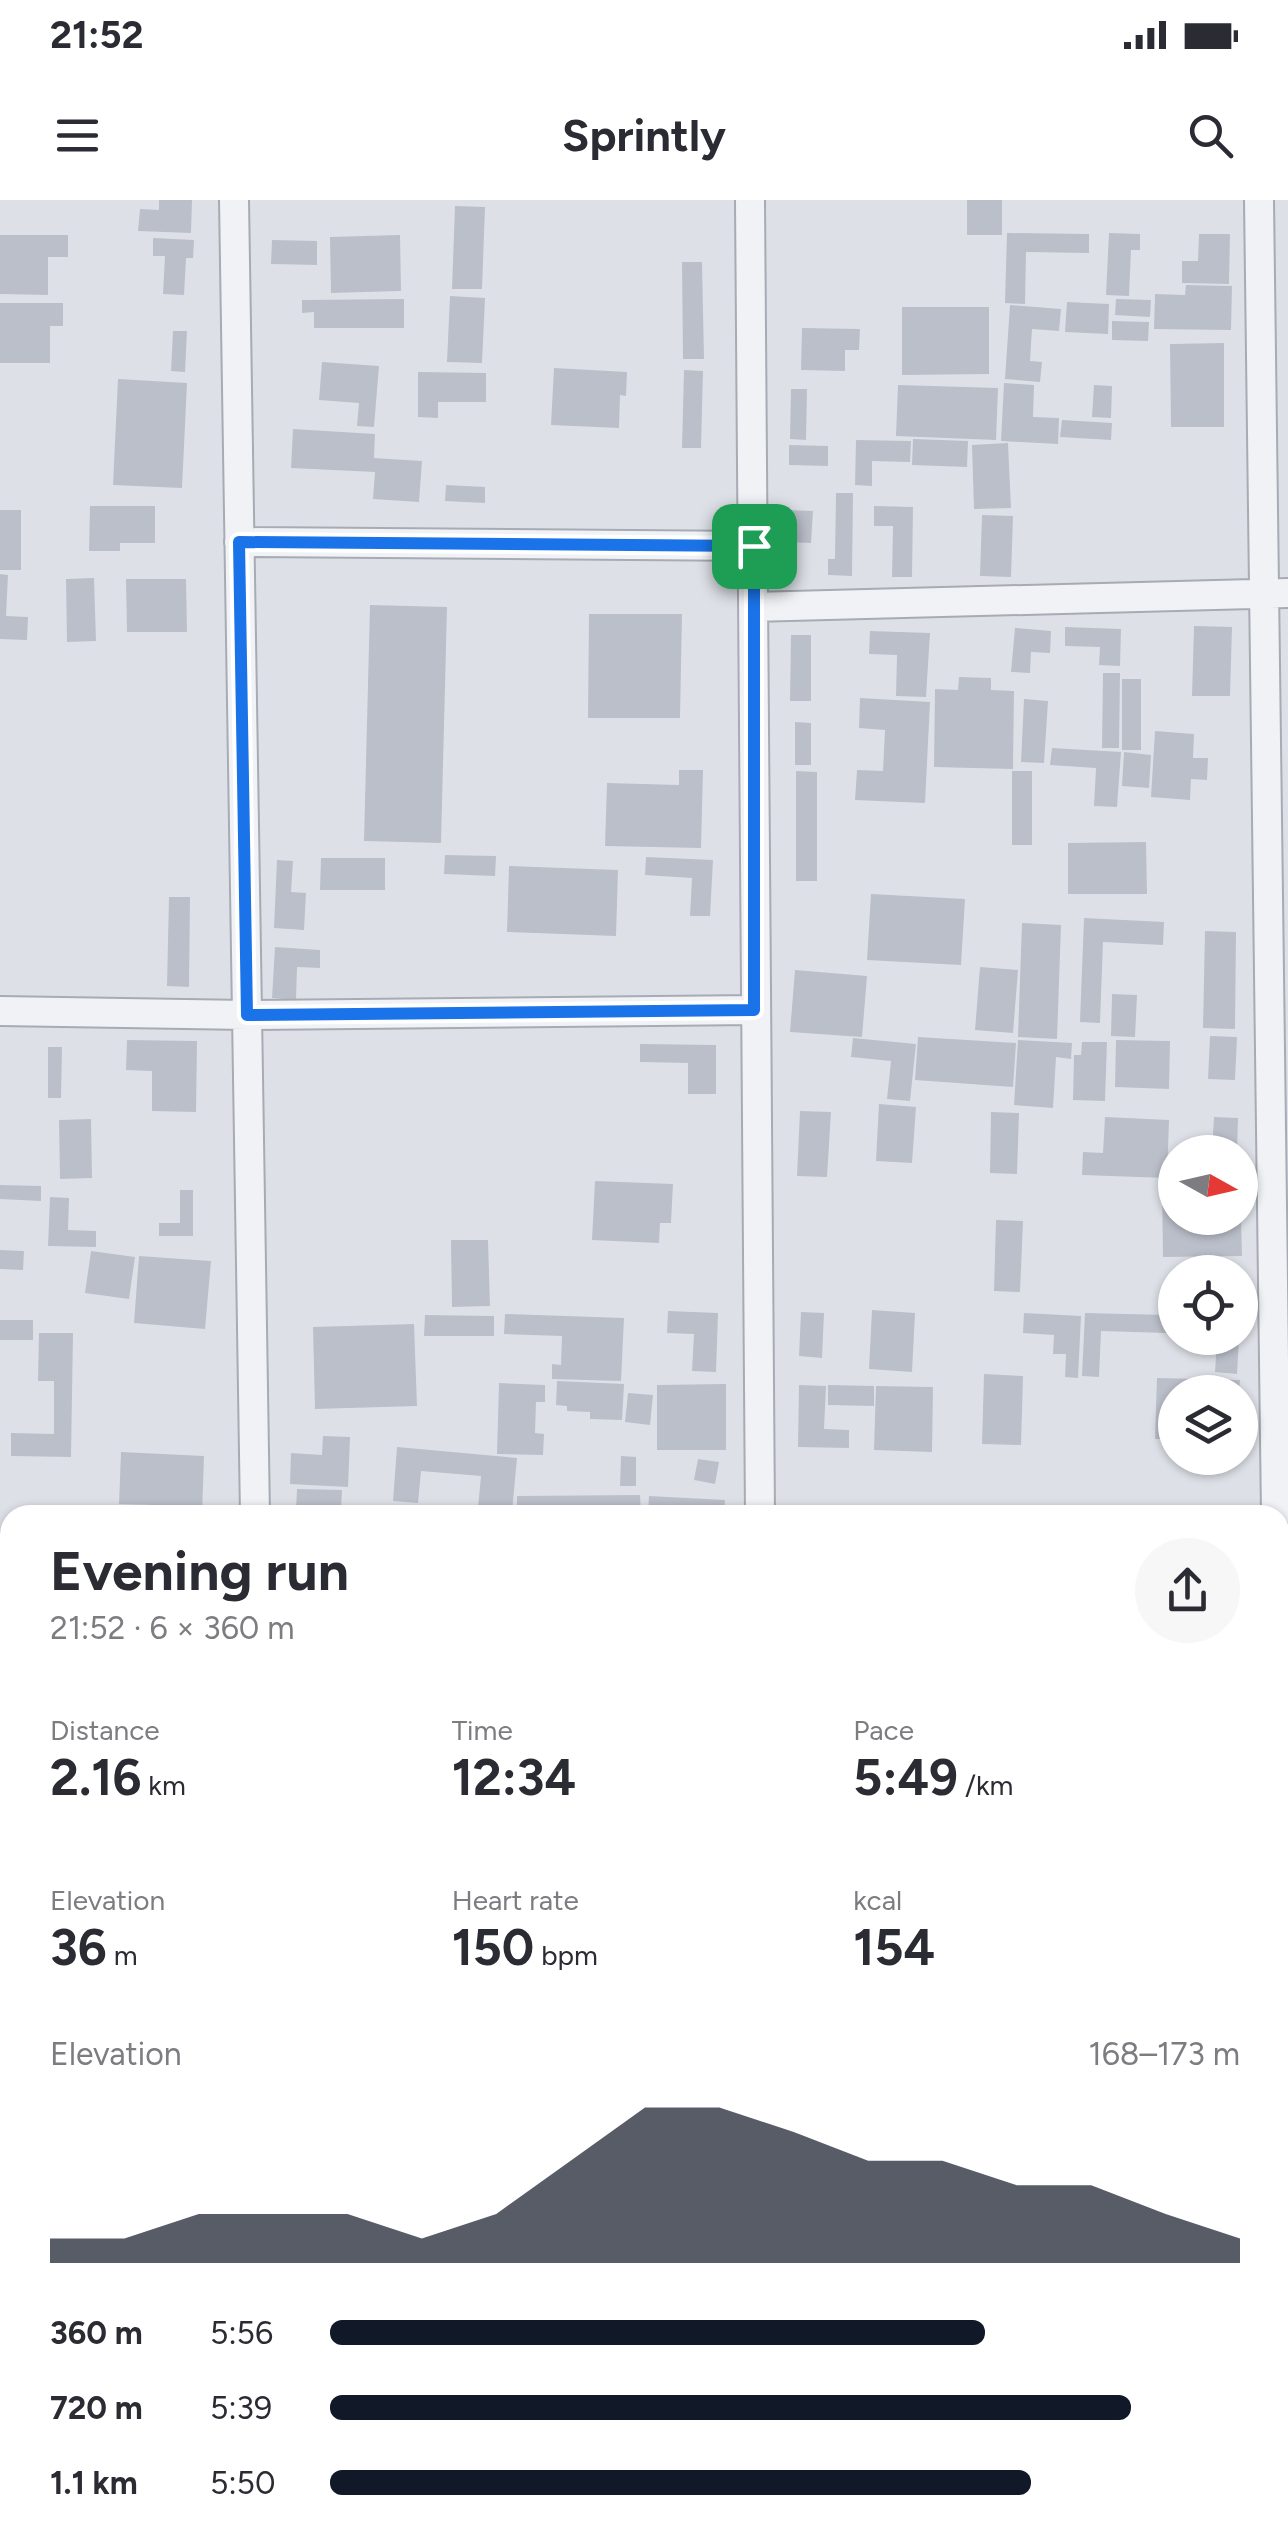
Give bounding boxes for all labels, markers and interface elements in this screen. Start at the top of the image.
text: 21:52 [50,12,144,58]
icon: menu [50,108,105,163]
text: Sprintly [562,108,726,162]
icon: search [1183,108,1238,163]
pin [712,504,797,589]
icon: arrive [727,519,782,574]
north arrow [1158,1135,1258,1235]
map controls [1158,1135,1258,1475]
button: locate [1158,1255,1258,1355]
button: layers [1158,1375,1258,1475]
text: Evening run [50,1538,349,1604]
button: share [1135,1538,1240,1643]
text: 21:52 · 6 × 360 m [50,1609,294,1647]
text: Distance [50,1713,160,1747]
text: Time [452,1713,513,1747]
text: Pace [853,1713,914,1747]
text: 2.16 [50,1747,141,1808]
text: 12:34 [452,1747,576,1808]
text: 5:49 [853,1747,958,1808]
text: km [141,1768,186,1802]
text: /km [958,1768,1013,1802]
text: Elevation [50,1883,165,1917]
text: Heart rate [452,1883,579,1917]
text: kcal [853,1883,902,1917]
text: 36 [50,1917,107,1978]
text: 150 [452,1917,534,1978]
text: 154 [853,1917,935,1978]
text: m [107,1938,138,1972]
text: bpm [534,1938,598,1972]
text: Elevation [50,2035,182,2073]
text: 168–173 m [1088,2035,1240,2073]
text: 360 m [50,2314,143,2352]
text: 5:56 [210,2314,273,2352]
text: 720 m [50,2389,143,2427]
text: 5:39 [210,2389,272,2427]
text: 1.1 km [50,2464,138,2502]
text: 5:50 [210,2464,275,2502]

